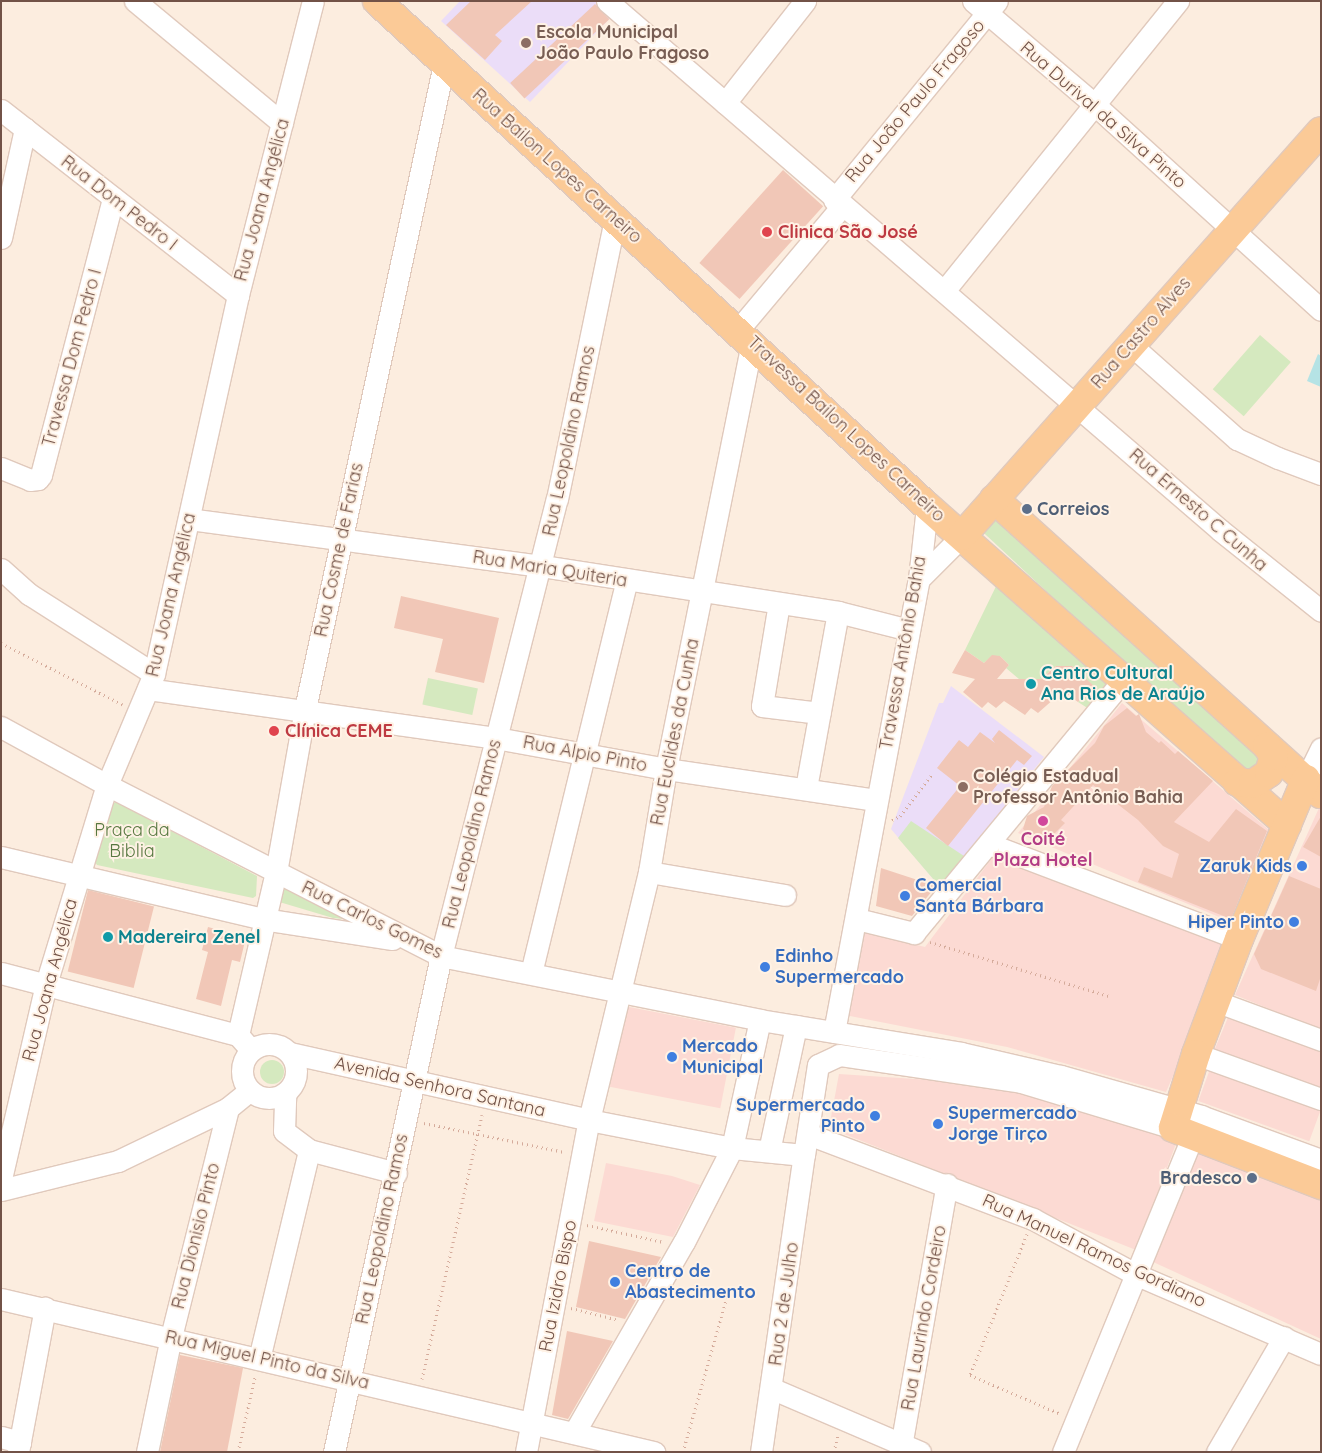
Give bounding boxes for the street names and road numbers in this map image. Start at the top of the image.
street label: Rua João Paulo Fragoso [841,15,989,187]
street label: Rua Durival da Silva Pinto [1016,37,1190,193]
street label: Rua Bailon Lopes Carneiro [468,84,646,248]
street label: Rua Joana Angélica [230,116,294,284]
street label: Rua Dom Pedro I [57,151,181,255]
street label: Travessa Dom Pedro I [38,267,106,449]
street label: Rua Castro Alves [1087,273,1195,393]
street label: Travessa Bailon Lopes Carneiro [743,332,949,526]
street label: Rua Leopoldino Ramos [538,344,600,538]
street label: Rua Ernesto C Cunha [1124,444,1272,576]
street label: Rua Cosme de Farias [310,461,368,639]
street label: Rua Joana Angélica [142,511,200,679]
street label: Rua Maria Quiteria [471,546,629,592]
street label: Travessa Antônio Bahia [875,554,931,752]
street label: Rua Euclides da Cunha [646,637,704,827]
street label: Rua Alpio Pinto [521,731,649,777]
street label: Rua Leopoldino Ramos [438,737,506,931]
street label: Rua Carlos Gomes [298,877,446,963]
street label: Rua Joana Angélica [18,896,82,1064]
street label: Avenida Senhora Santana [332,1052,548,1122]
street label: Rua Leopoldino Ramos [351,1132,413,1326]
street label: Rua Dionisio Pinto [167,1161,225,1311]
street label: Rua Manuel Ramos Gordiano [979,1190,1209,1312]
street label: Rua Izidro Bispo [535,1218,581,1354]
street label: Rua Laurindo Cordeiro [897,1224,951,1412]
street label: Rua 2 de Julho [765,1241,803,1367]
street label: Rua Miguel Pinto da Silva [163,1326,371,1394]

